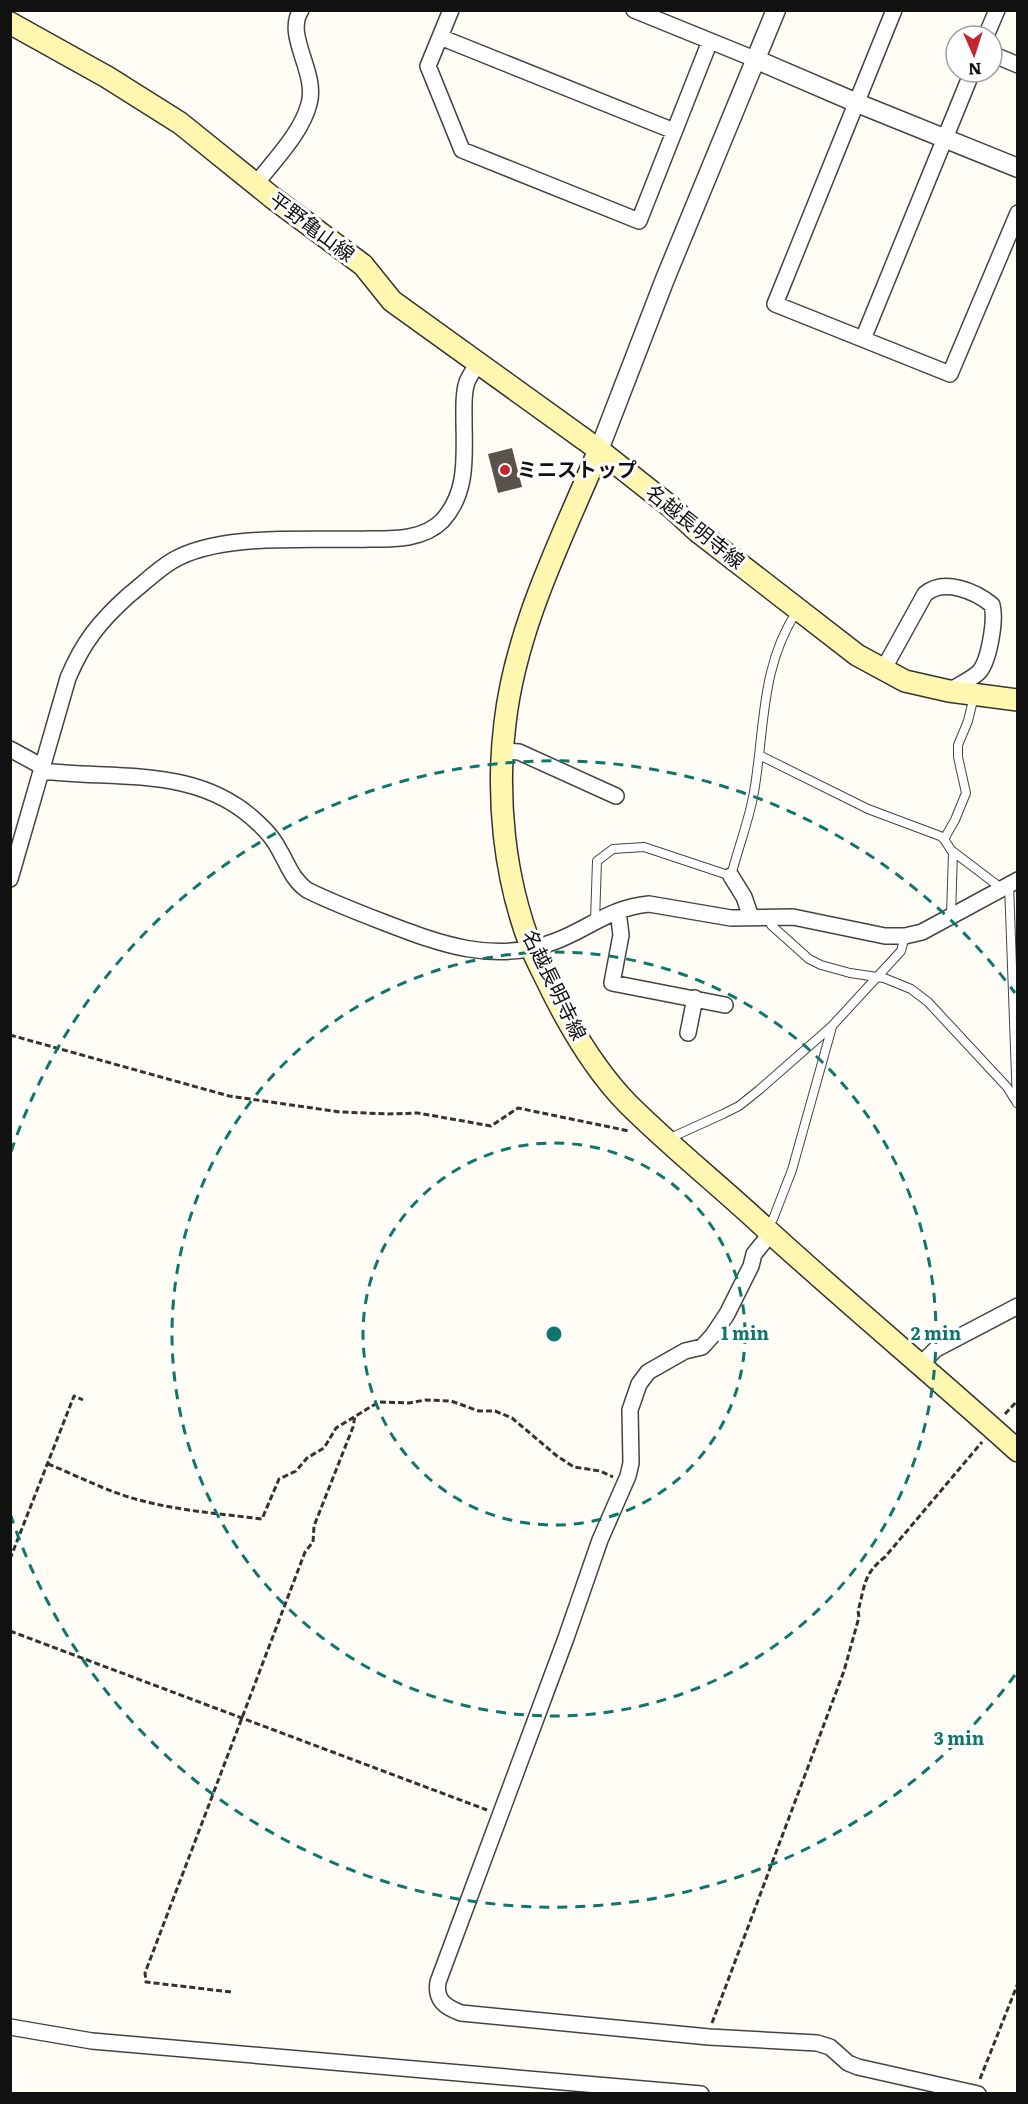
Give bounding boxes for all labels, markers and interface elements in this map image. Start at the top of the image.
north arrow [944,24,1004,84]
text: N [967,58,982,82]
street label: 平野亀山線 [264,183,362,267]
place label: ミニストップ [517,453,637,483]
marker: ミニストップ [498,463,512,477]
street label: 名越長明寺線 [640,476,752,575]
street label: 名越長明寺線 [516,924,596,1045]
text: 1 min [721,1319,770,1346]
text: 2 min [911,1319,962,1346]
centre of rings [544,1324,564,1344]
text: 3 min [934,1724,985,1751]

